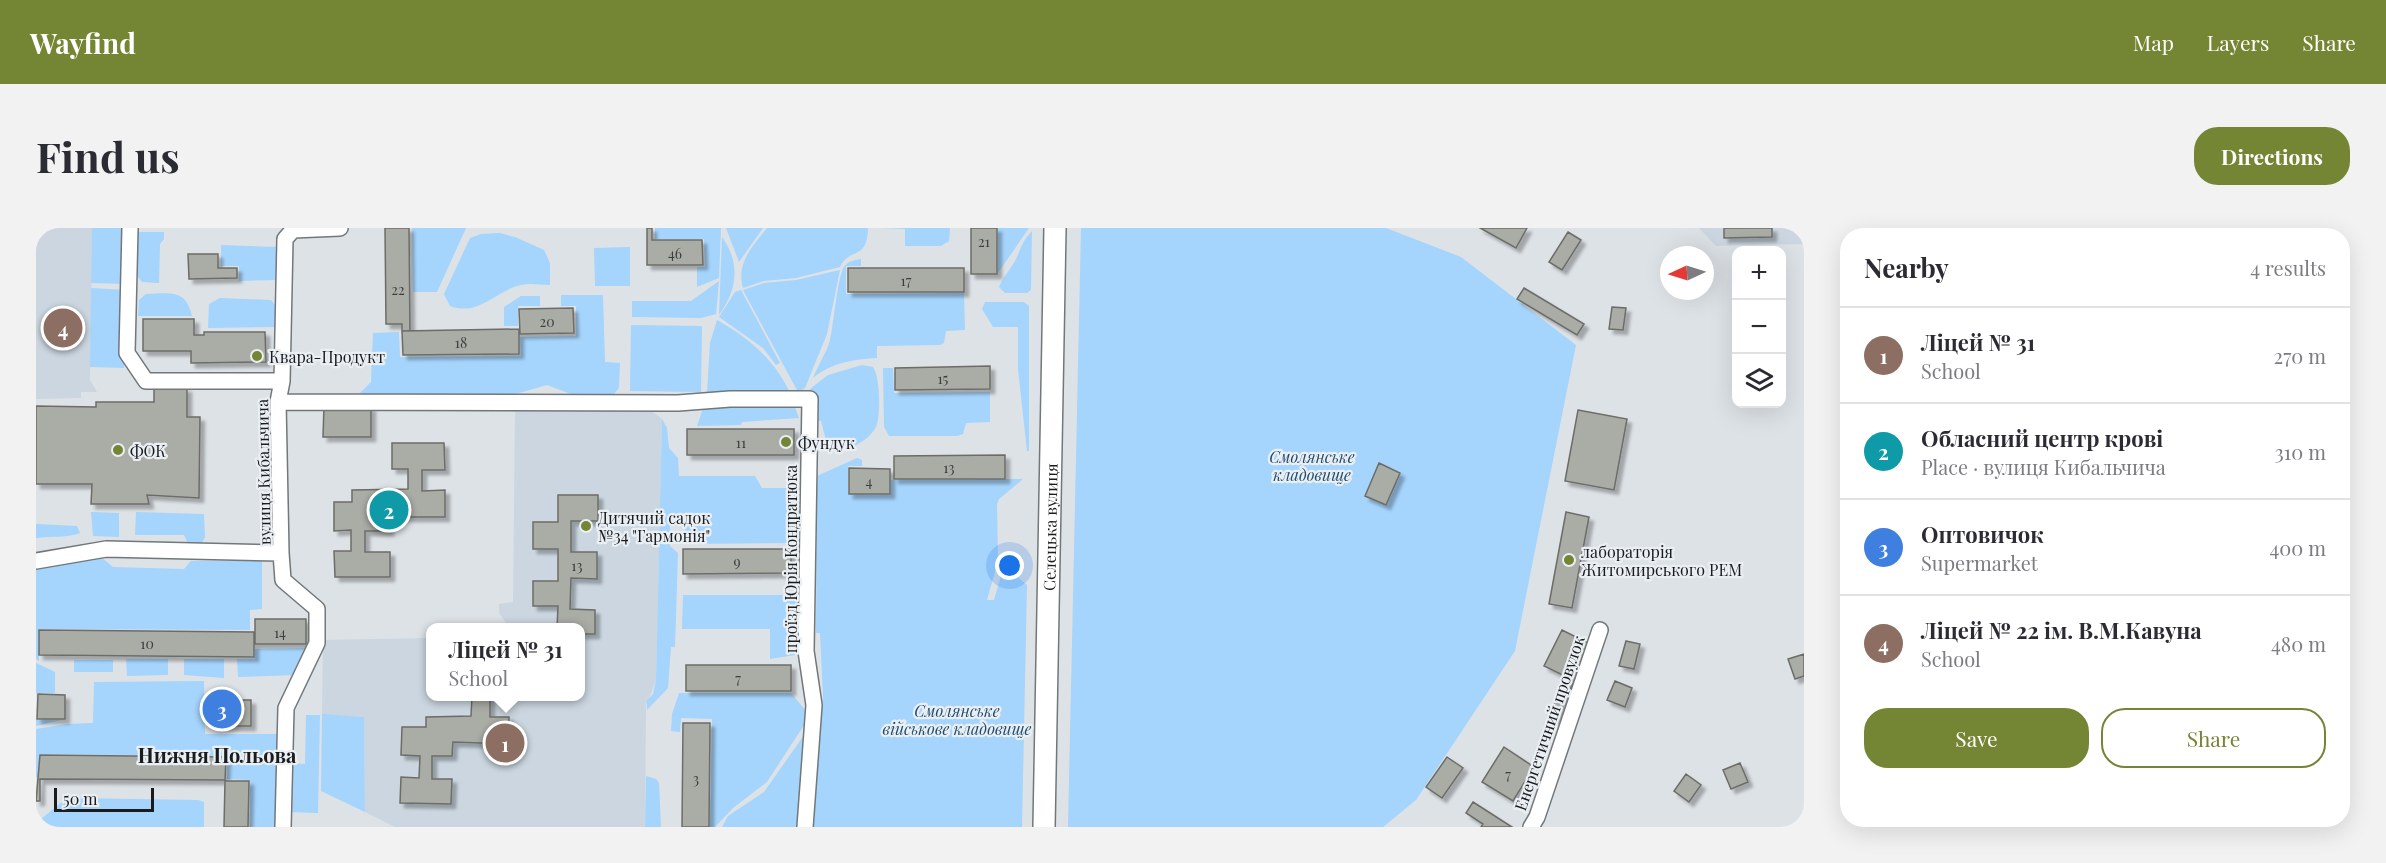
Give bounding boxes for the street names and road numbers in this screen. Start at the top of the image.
street label: вулиця Кибальчича [251,399,275,545]
street label: Селецька вулиця [1038,463,1061,591]
street label: проїзд Юрія Кондратюка [780,465,801,653]
street label: Енергетичний провулок [1509,633,1589,813]

